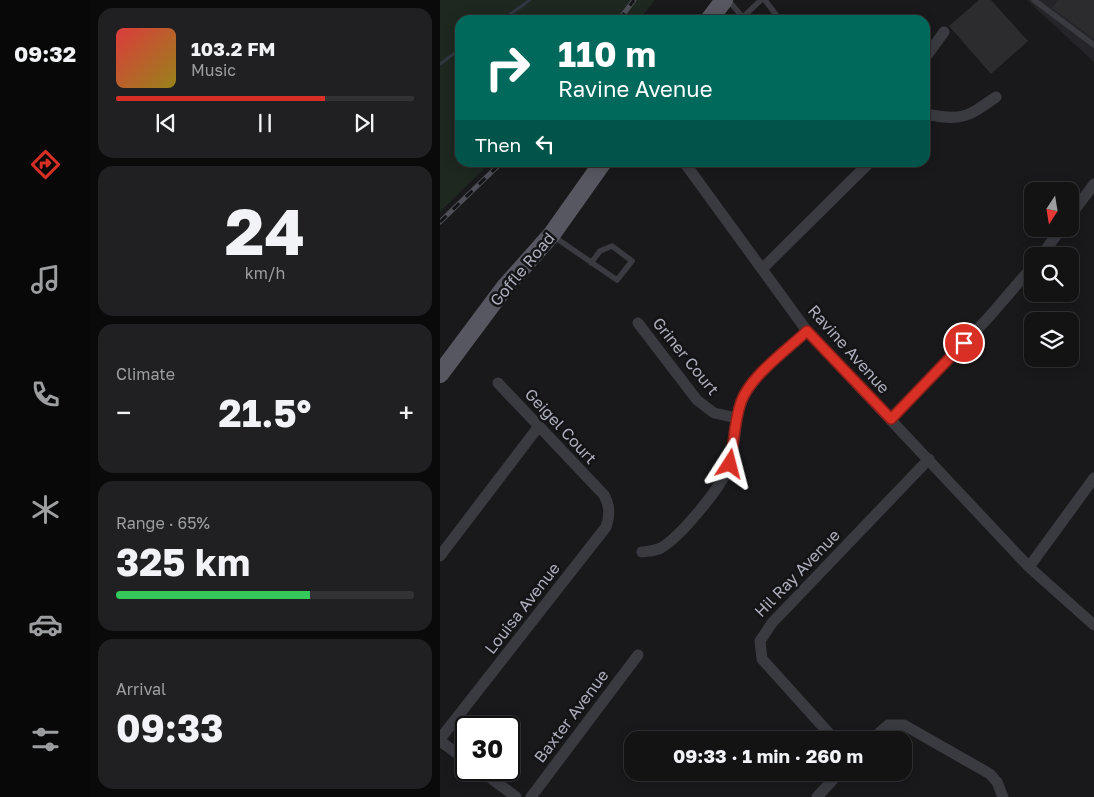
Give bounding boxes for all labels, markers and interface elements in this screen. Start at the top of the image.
text: 110 m [558,33,656,75]
icon: right [475,35,540,100]
text: 103.2 FM [191,37,275,60]
text: 09:32 [14,40,76,67]
text: Music [191,60,236,80]
text: Ravine Avenue [558,75,712,102]
icon: previous [152,109,180,137]
icon: pause [251,109,279,137]
icon: next [350,109,378,137]
icon: left [531,130,559,158]
text: Then [475,133,521,156]
icon: directions [28,147,63,182]
north arrow [1024,182,1079,238]
map controls [1024,182,1079,367]
text: 24 [225,191,305,269]
street label: Goffle Road [485,228,559,310]
button: search [1024,247,1079,302]
icon: music [28,262,63,297]
text: km/h [245,263,285,283]
street label: Ravine Avenue [804,301,894,397]
button: layers [1024,312,1079,367]
street label: Griner Court [649,313,723,399]
pin [943,322,985,364]
icon: arrive [950,329,978,357]
text: Climate [116,364,175,384]
icon: phone [28,377,63,412]
street label: Geigel Court [521,384,601,468]
text: 21.5° [219,390,311,435]
text: − [116,396,131,429]
text: + [399,396,414,429]
position arrow [703,437,755,489]
icon: climate [28,492,63,527]
text: Range · 65% [116,513,210,533]
street label: Hil Ray Avenue [750,525,844,621]
text: 325 km [116,539,250,584]
street label: Louisa Avenue [480,558,564,658]
icon: car [28,607,63,642]
street label: Baxter Avenue [530,666,612,766]
text: Arrival [116,679,166,699]
text: 09:33 [116,705,223,750]
speed limit sign: 30 [455,716,520,781]
icon: filters [28,722,63,757]
text: 09:33 · 1 min · 260 m [673,744,863,767]

